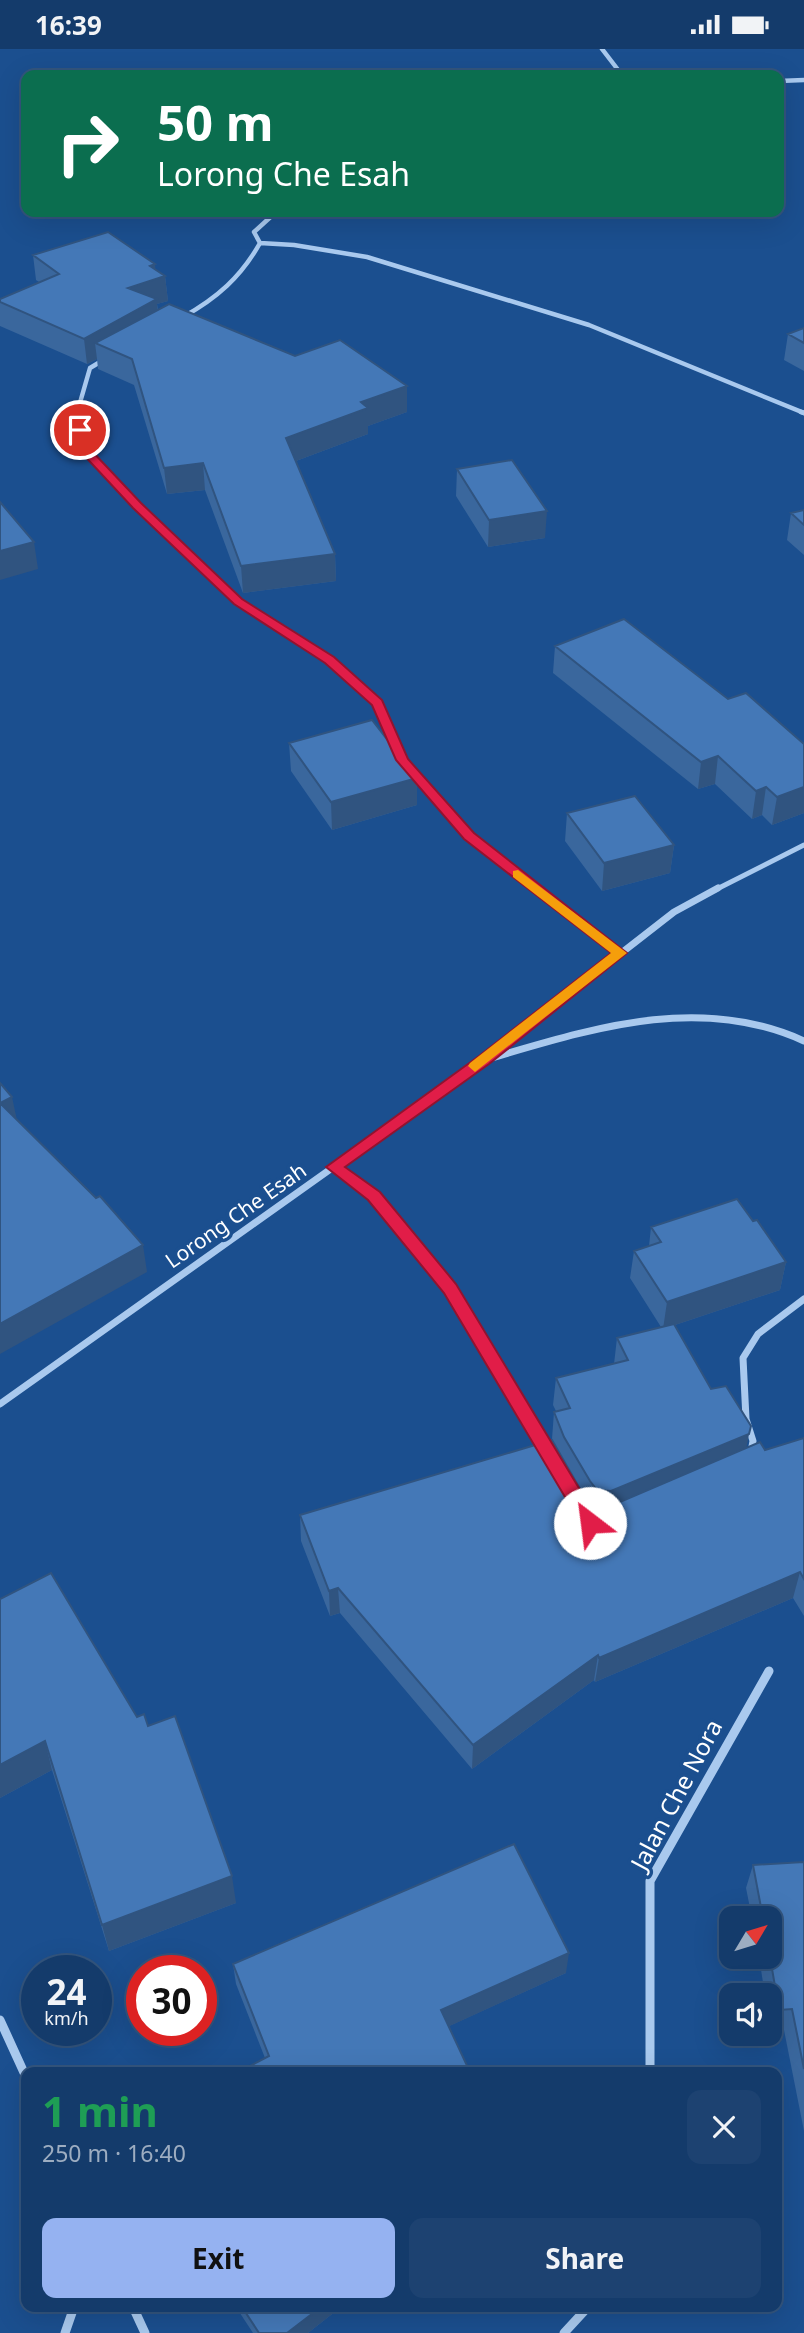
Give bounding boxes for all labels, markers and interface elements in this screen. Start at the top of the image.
text: 16:39 [35,7,102,43]
text: 50 m [157,89,274,155]
icon: right [42,98,133,189]
text: Lorong Che Esah [157,152,410,195]
pin [50,400,110,460]
icon: arrive [61,411,99,449]
street label: Lorong Che Esah [159,1156,311,1274]
position arrow [553,1486,627,1560]
street label: Jalan Che Nora [621,1713,729,1877]
north arrow [719,1906,782,1969]
map controls [719,1906,782,2046]
speed limit sign: 30 [126,1955,217,2046]
text: 24 [46,1968,87,2015]
button: sound [719,1983,782,2046]
text: km/h [44,2006,89,2030]
text: 1 min [42,2082,158,2139]
button: close [687,2090,761,2164]
text: 250 m · 16:40 [42,2137,186,2169]
button: Exit [42,2218,395,2298]
button: Share [409,2218,761,2298]

